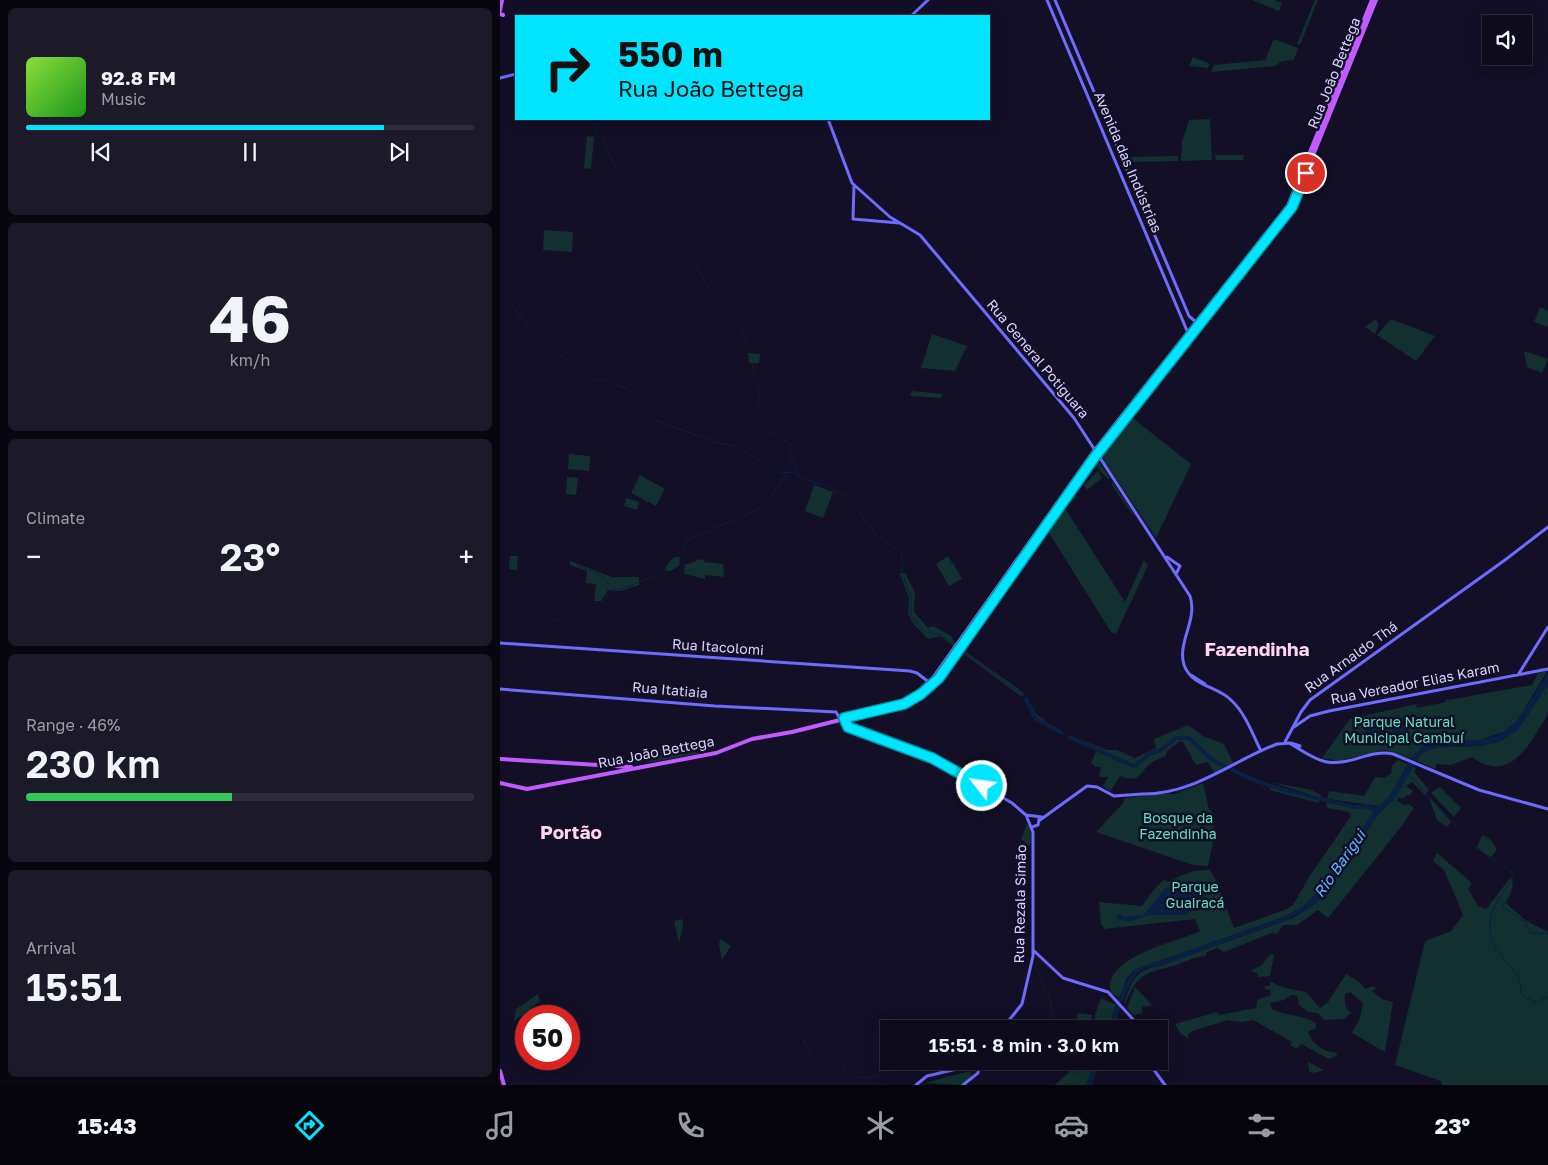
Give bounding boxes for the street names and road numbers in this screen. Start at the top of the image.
street label: Rua João Bettega [1303,15,1364,131]
street label: Avenida das Indústrias [1091,89,1166,235]
street label: Rua General Potiguara [984,296,1093,422]
street label: Rua Arnaldo Thá [1301,617,1400,696]
street label: Rua Itacolomi [672,635,764,658]
street label: Rua Vereador Elias Karam [1329,658,1501,707]
street label: Rua Itatiaia [632,678,709,701]
street label: Rua João Bettega [596,732,716,771]
street label: Rua Rezala Simão [1010,844,1029,964]

